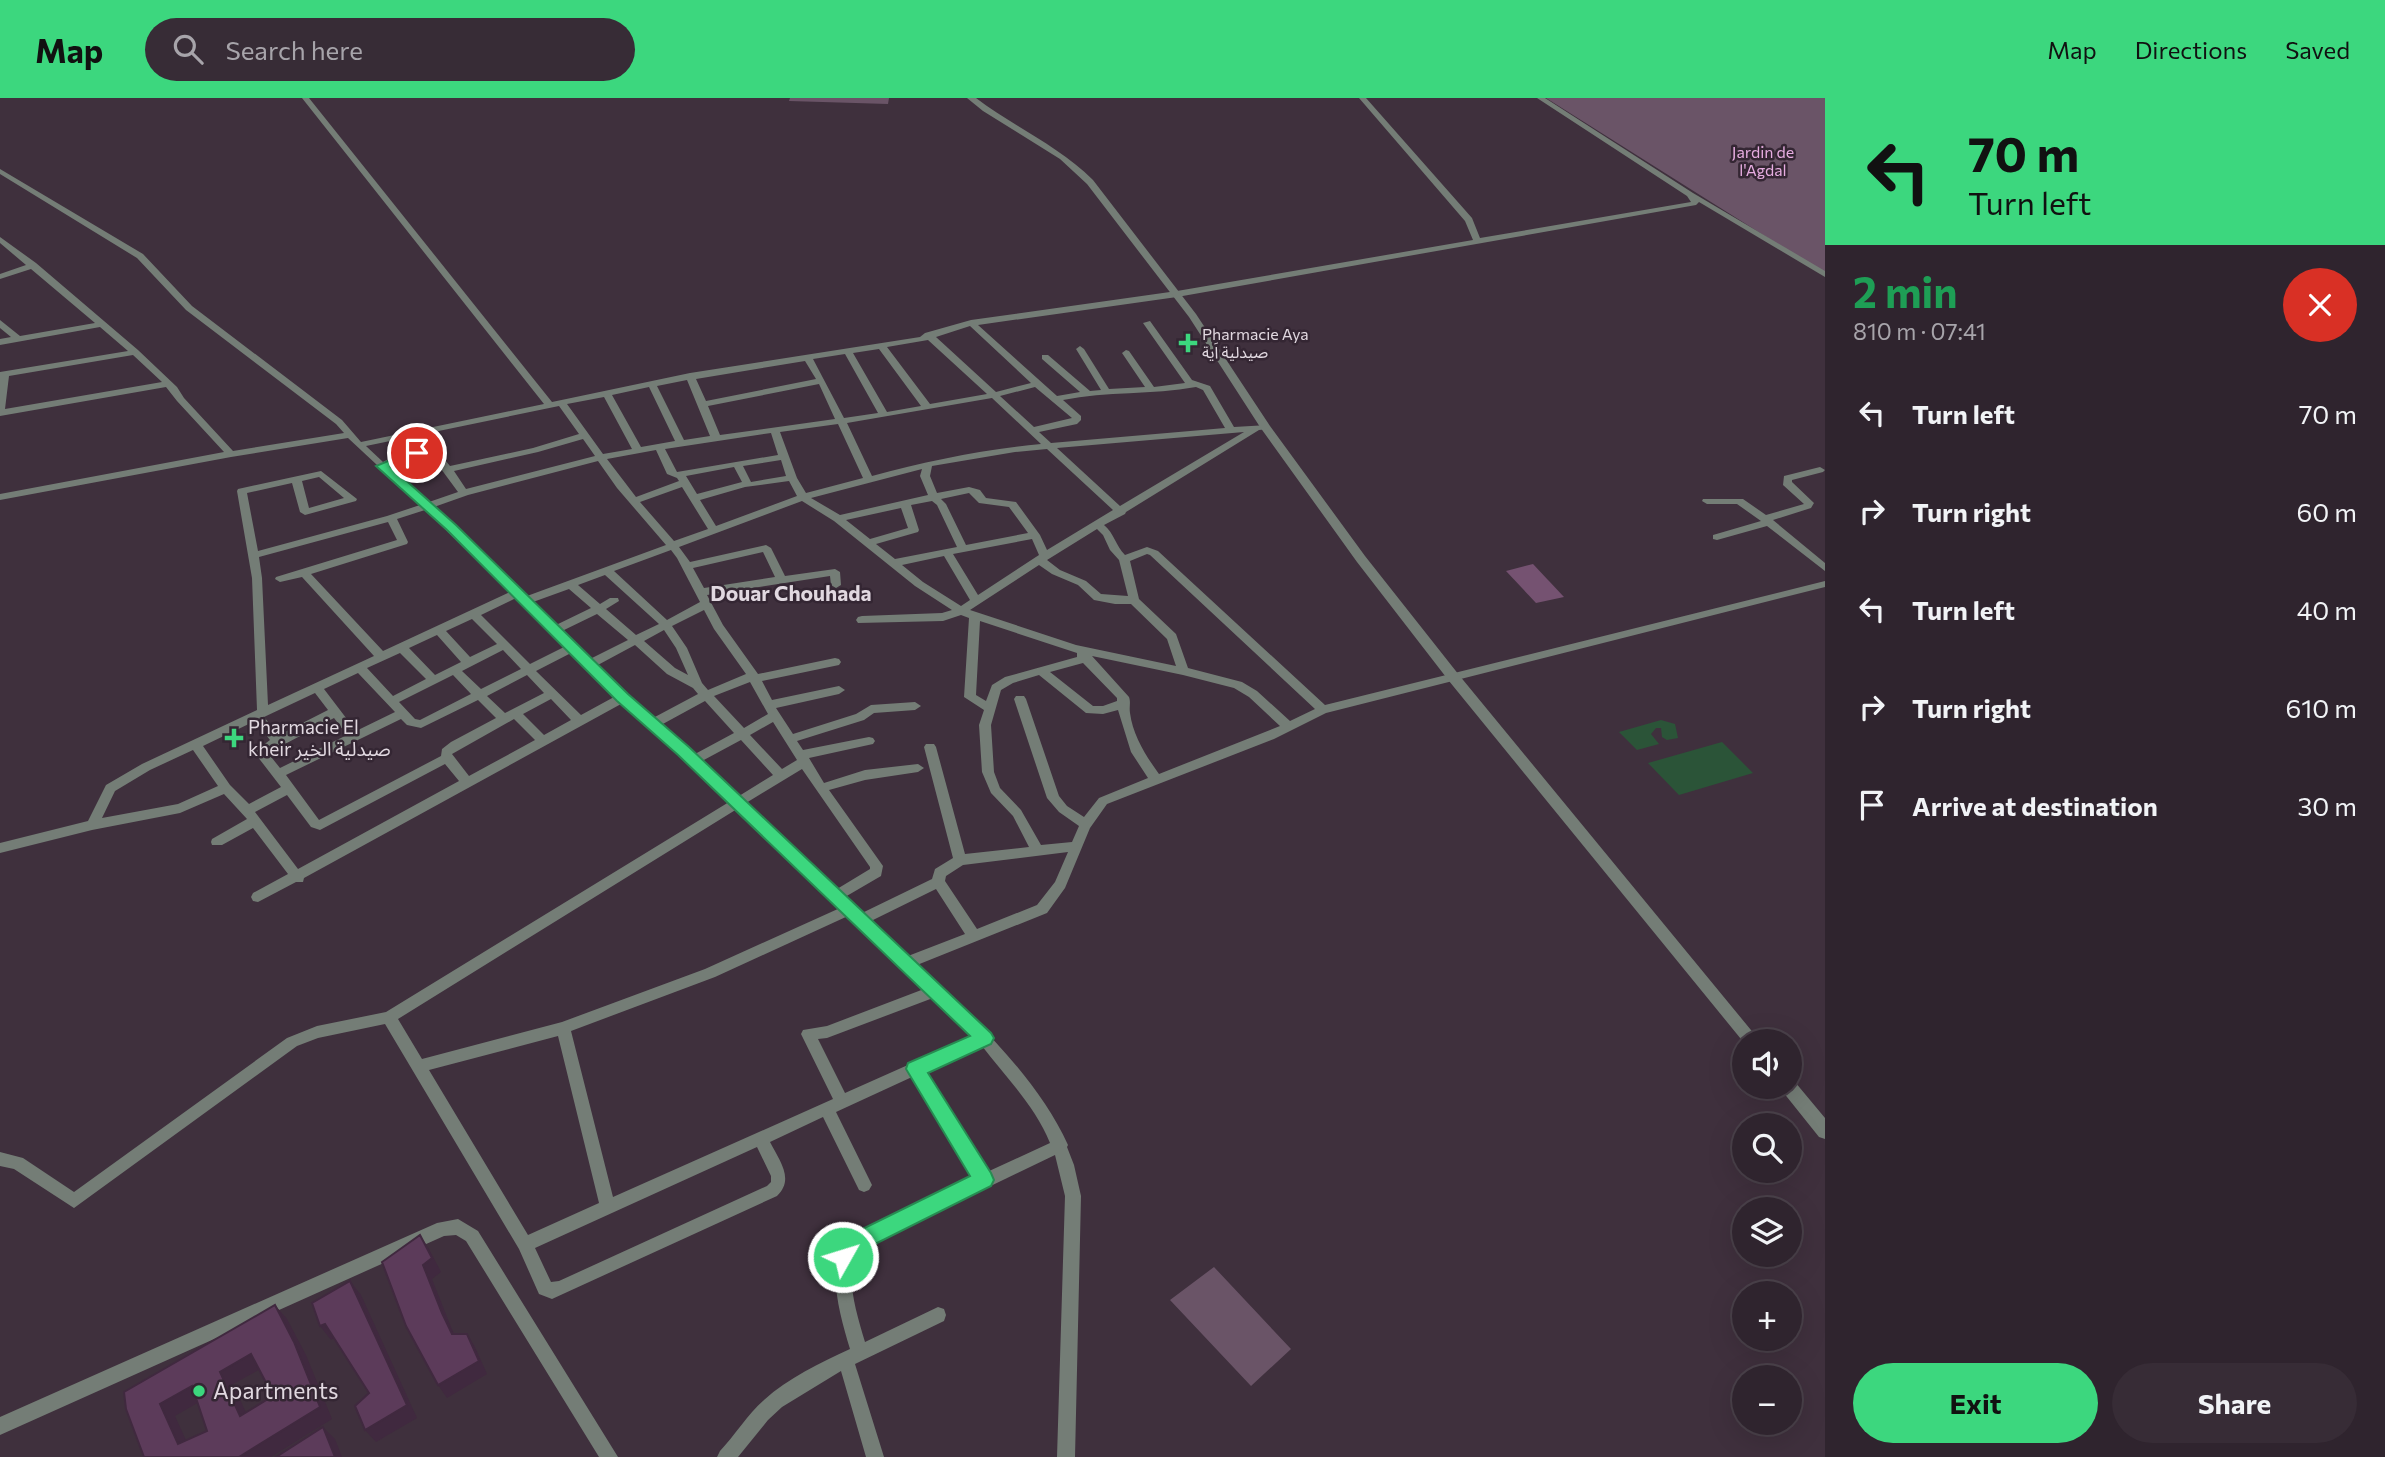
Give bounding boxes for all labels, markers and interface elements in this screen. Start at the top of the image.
search box [145,18,635,81]
text: Map [35,29,103,70]
icon: search [169,30,207,68]
text: Search here [225,34,363,65]
text: Map [2047,35,2097,64]
text: Directions [2135,35,2247,64]
text: Saved [2285,35,2350,64]
text: 70 m [1968,122,2079,182]
icon: left [1853,126,1944,217]
park label: Jardin de l'Agdal [1732,142,1794,179]
text: Turn left [1968,182,2092,222]
text: 2 min [1853,265,1958,317]
button: close [2283,268,2357,342]
text: 810 m · 07:41 [1853,317,1986,345]
place label: Pharmacie Aya صيدلية اَية [1202,324,1309,361]
marker: Pharmacie Aya صيدلية اَية [1180,335,1196,351]
icon: left [1853,394,1891,432]
text: Turn left [1912,398,2015,429]
text: 70 m [2299,398,2357,429]
pin [387,423,447,483]
icon: arrive [398,434,436,472]
icon: right [1853,492,1891,530]
text: Turn right [1912,496,2031,527]
text: 60 m [2297,496,2357,527]
district label: Douar Chouhada [710,580,872,605]
icon: left [1853,590,1891,628]
text: Turn left [1912,594,2015,625]
text: 40 m [2297,594,2357,625]
icon: right [1853,688,1891,726]
text: Turn right [1912,692,2031,723]
text: 610 m [2285,692,2357,723]
place label: Pharmacie El kheir صيدلية الخير [248,715,391,761]
marker: Pharmacie El kheir صيدلية الخير [226,730,242,746]
icon: arrive [1853,786,1891,824]
text: Arrive at destination [1912,790,2158,821]
text: 30 m [2298,790,2357,821]
map controls [1732,1029,1802,1435]
button: sound [1732,1029,1802,1099]
button: search [1732,1113,1802,1183]
button: layers [1732,1197,1802,1267]
position arrow [806,1220,880,1294]
button: + [1732,1281,1802,1351]
button: Exit [1853,1363,2098,1443]
button: Share [2112,1363,2357,1443]
button: − [1732,1365,1802,1435]
place label: Apartments [213,1376,338,1404]
marker: Apartments [191,1383,207,1399]

